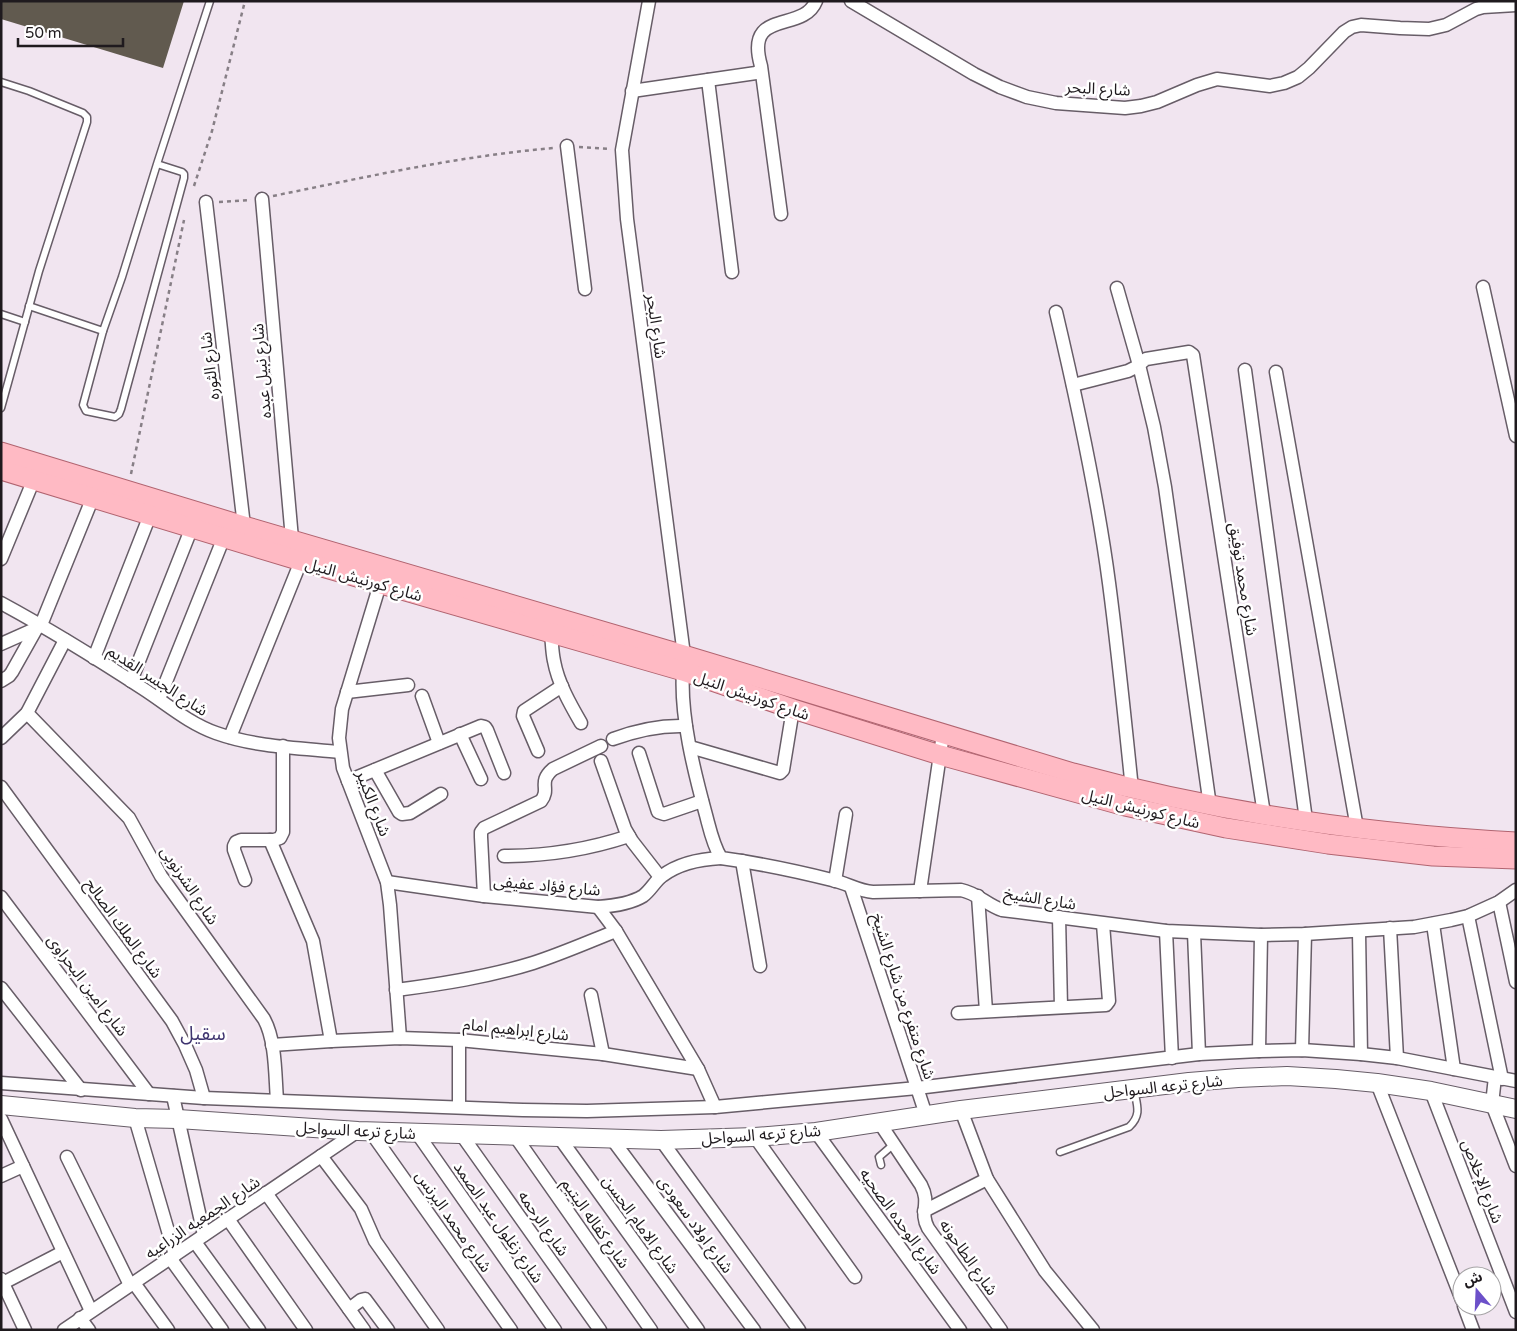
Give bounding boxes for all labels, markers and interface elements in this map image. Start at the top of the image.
scale bar [18,15,122,47]
text: 50 m [25,24,62,42]
street label: شارع البحر [1064,77,1131,103]
street label: شارع البحر [639,291,670,360]
street label: شارع نبيل عبده [248,322,278,419]
street label: شارع الثوره [196,330,226,401]
street label: شارع محمد توفيق [1222,521,1262,637]
street label: شارع كورنيش النيل [302,554,425,608]
street label: شارع الجسر القديم [102,641,211,722]
street label: شارع كورنيش النيل [691,667,812,727]
street label: شارع الكبير [349,767,395,840]
street label: شارع كورنيش النيل [1079,785,1202,835]
street label: شارع الشرنوبى [154,842,223,930]
street label: شارع فؤاد عفيفى [492,871,601,903]
street label: شارع الملك الصالح [79,875,166,984]
street label: شارع الشيخ [1002,883,1078,917]
street label: شارع متفرع من شارع الشيخ [865,911,939,1083]
street label: شارع امين البحراوى [41,931,132,1042]
street label: شارع ابراهيم امام [462,1015,570,1047]
district label: سقيل [180,1023,226,1045]
street label: شارع ترعه السواحل [1102,1071,1224,1105]
street label: شارع ترعه السواحل [295,1118,416,1146]
street label: شارع ترعه السواحل [700,1121,822,1151]
street label: شارع الإخلاص [1455,1137,1507,1227]
street label: شارع زغلول عبد الصمد [447,1158,548,1288]
street label: شارع الوحده الصحيه [853,1165,945,1280]
street label: شارع محمد البرنس [409,1167,496,1278]
street label: شارع الامام الحسن [596,1171,683,1279]
street label: شارع الجمعيه الزراعيه [141,1172,265,1265]
street label: شارع اولاد سعودى [651,1172,737,1278]
street label: شارع كفاله اليتيم [555,1175,634,1274]
street label: شارع الرحمه [512,1187,573,1261]
street label: شارع الطاحونه [933,1216,1002,1301]
north arrow [1452,1266,1502,1316]
text: ش [1461,1268,1485,1290]

